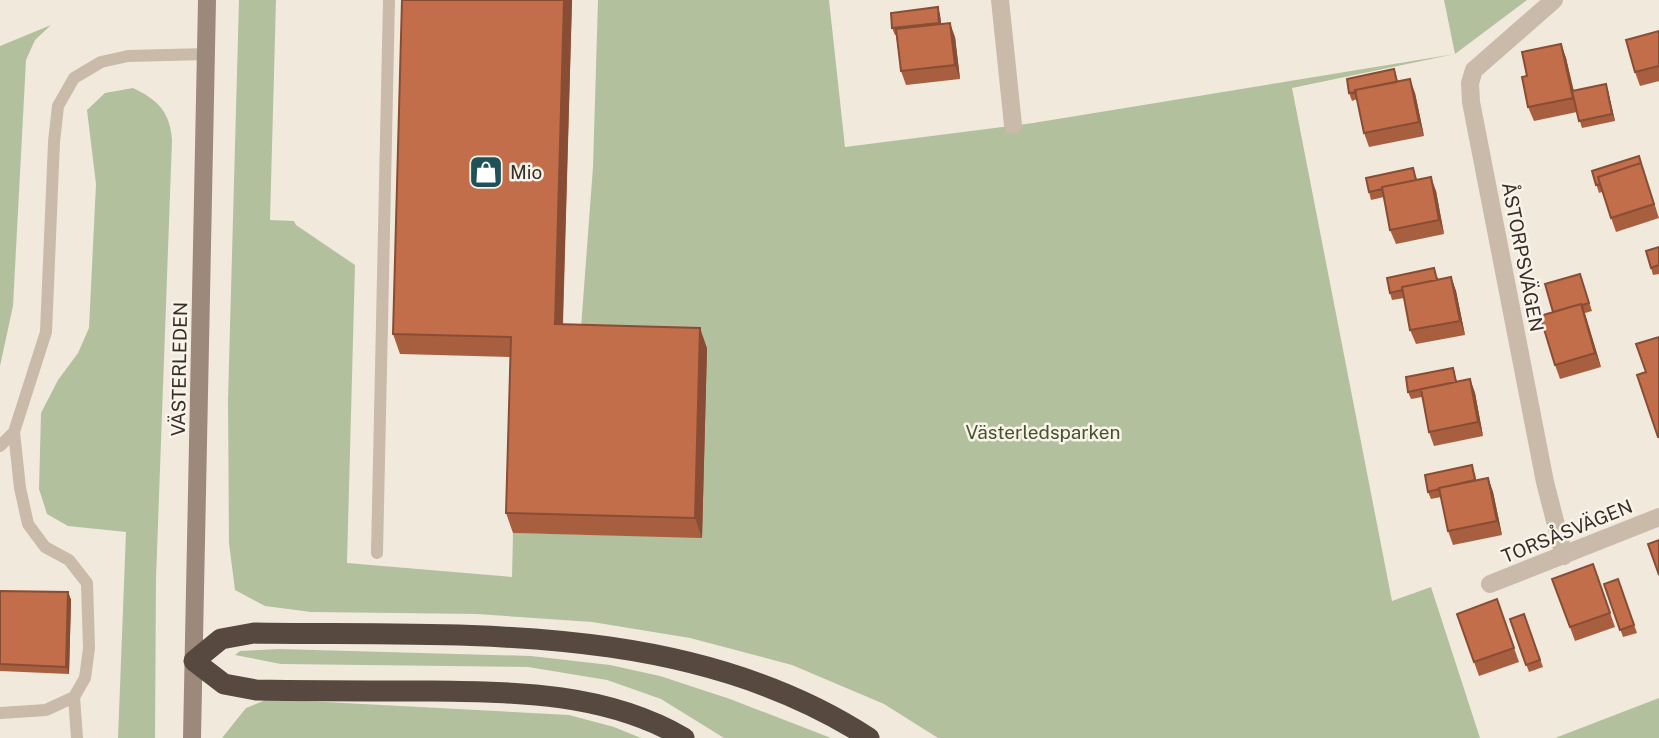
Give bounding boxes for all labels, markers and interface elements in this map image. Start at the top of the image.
shop icon: Mio [467,153,505,191]
place label: Mio [510,161,542,183]
street label: ÅSTORPSVÄGEN [1498,180,1549,334]
street label: VÄSTERLEDEN [167,302,191,436]
park label: Västerledsparken [965,421,1121,443]
street label: TORSÅSVÄGEN [1498,494,1636,567]

